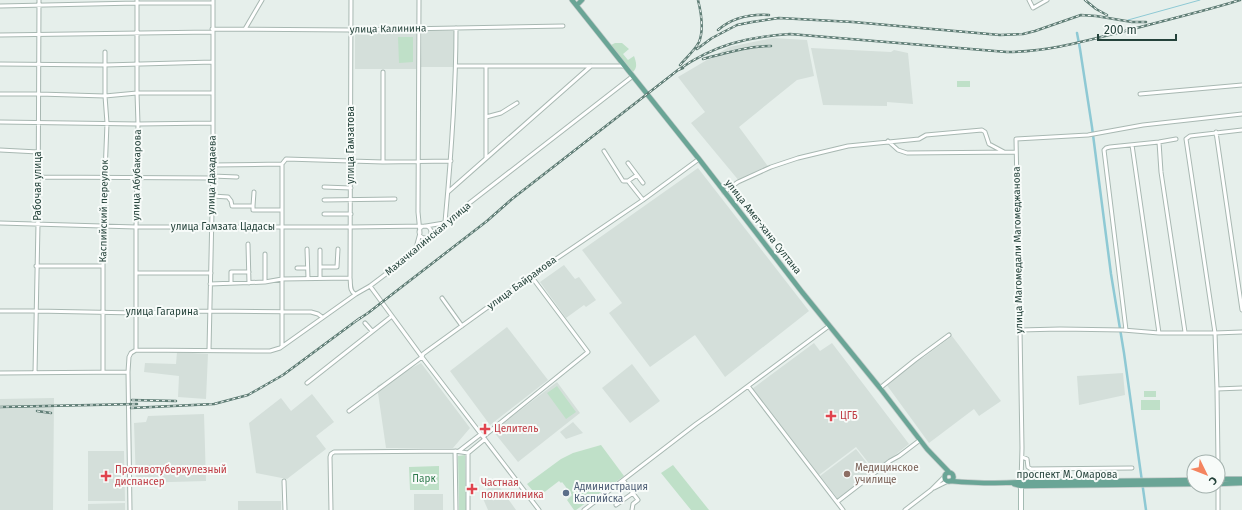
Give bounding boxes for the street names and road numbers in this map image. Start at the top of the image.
street label: улица Калинина [349,22,427,36]
street label: улица Гамзатова [345,106,357,184]
street label: улица Абубакарова [130,129,144,221]
street label: улица Дахадаева [205,135,219,215]
street label: Рабочая улица [32,151,44,221]
street label: Каспийский переулок [97,159,111,263]
street label: улица Магомедали Магомеджановa [1011,166,1025,334]
street label: улица Амет-хана Султана [722,177,804,277]
street label: Махачкалинская улица [383,200,473,278]
street label: улица Гамзата Цадасы [171,221,275,233]
street label: улица Байрамова [485,254,559,312]
street label: улица Гагарина [126,306,198,318]
street label: проспект М. Омарова [1017,469,1117,481]

